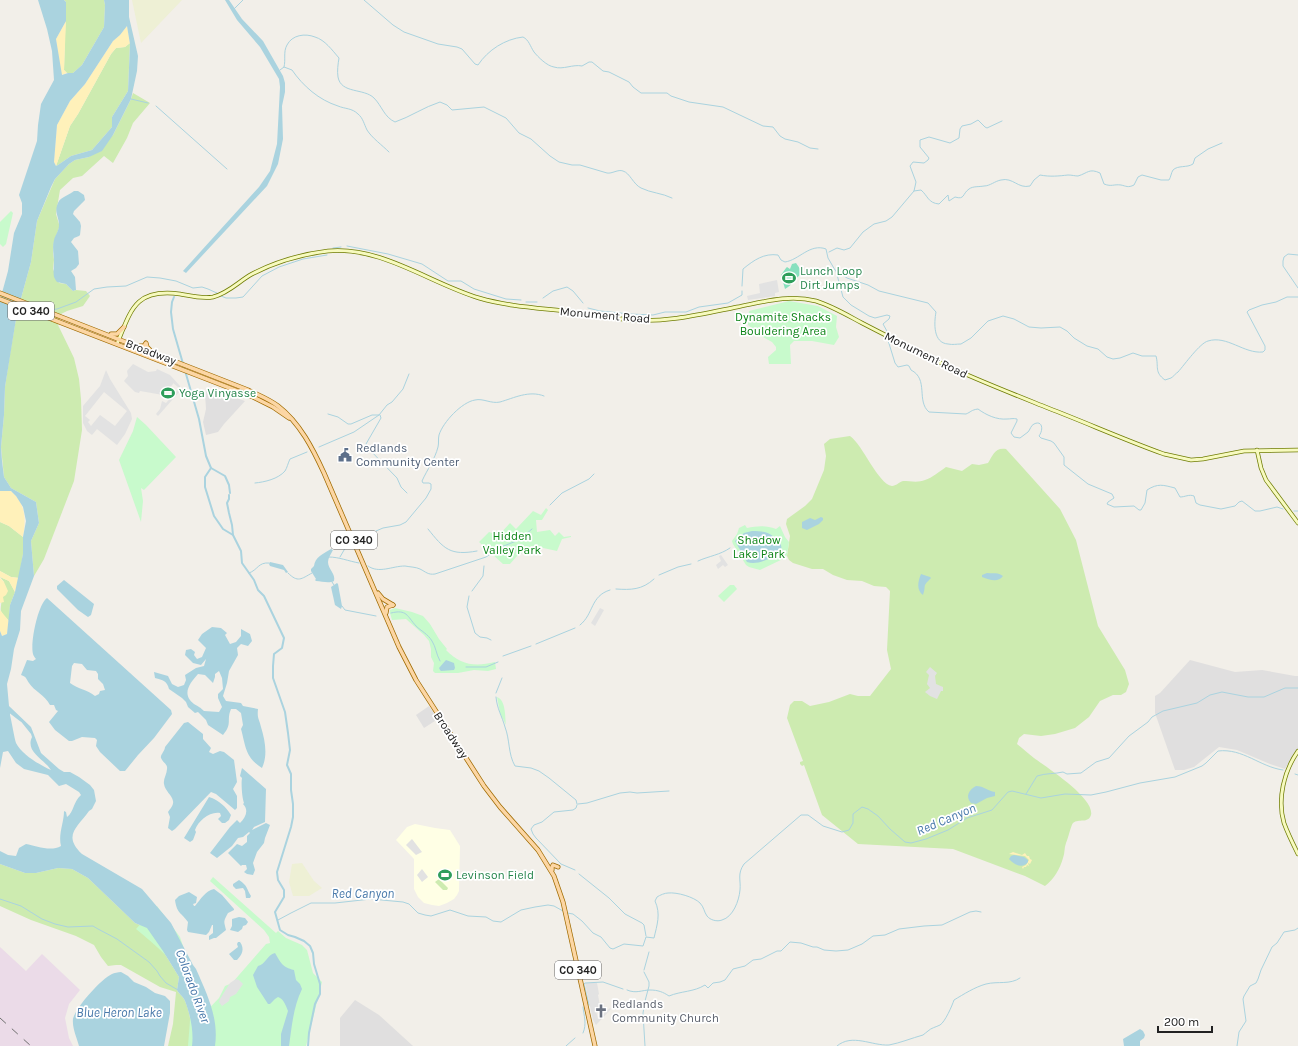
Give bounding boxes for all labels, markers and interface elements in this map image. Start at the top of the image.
place label: Lunch Loop Dirt Jumps [800,264,862,292]
sports icon: Lunch Loop Dirt Jumps [781,270,797,286]
road number: CO 340 [8,302,54,320]
street label: Monument Road [559,304,651,326]
park label: Dynamite Shacks Bouldering Area [735,310,831,338]
street label: Monument Road [882,329,970,381]
street label: Broadway [124,336,179,368]
sports icon: Yoga Vinyasse [160,385,176,401]
place label: Yoga Vinyasse [179,386,256,400]
place label: Redlands Community Center [356,441,460,469]
public building icon: Redlands Community Center [337,447,353,463]
park label: Hidden Valley Park [483,529,542,557]
road number: CO 340 [331,531,377,549]
park label: Shadow Lake Park [733,533,785,561]
street label: Broadway [431,709,472,761]
water label: Red Canyon [914,800,978,838]
sports icon: Levinson Field [437,867,453,883]
place label: Levinson Field [456,868,534,882]
water label: Red Canyon [332,886,394,901]
water label: Colorado River [173,947,213,1025]
road number: CO 340 [555,961,601,979]
place label: Redlands Community Church [612,997,719,1025]
church icon: Redlands Community Church [593,1003,609,1019]
water label: Blue Heron Lake [76,1005,162,1020]
scale bar [1158,1008,1212,1034]
text: 200 m [1164,1015,1199,1029]

